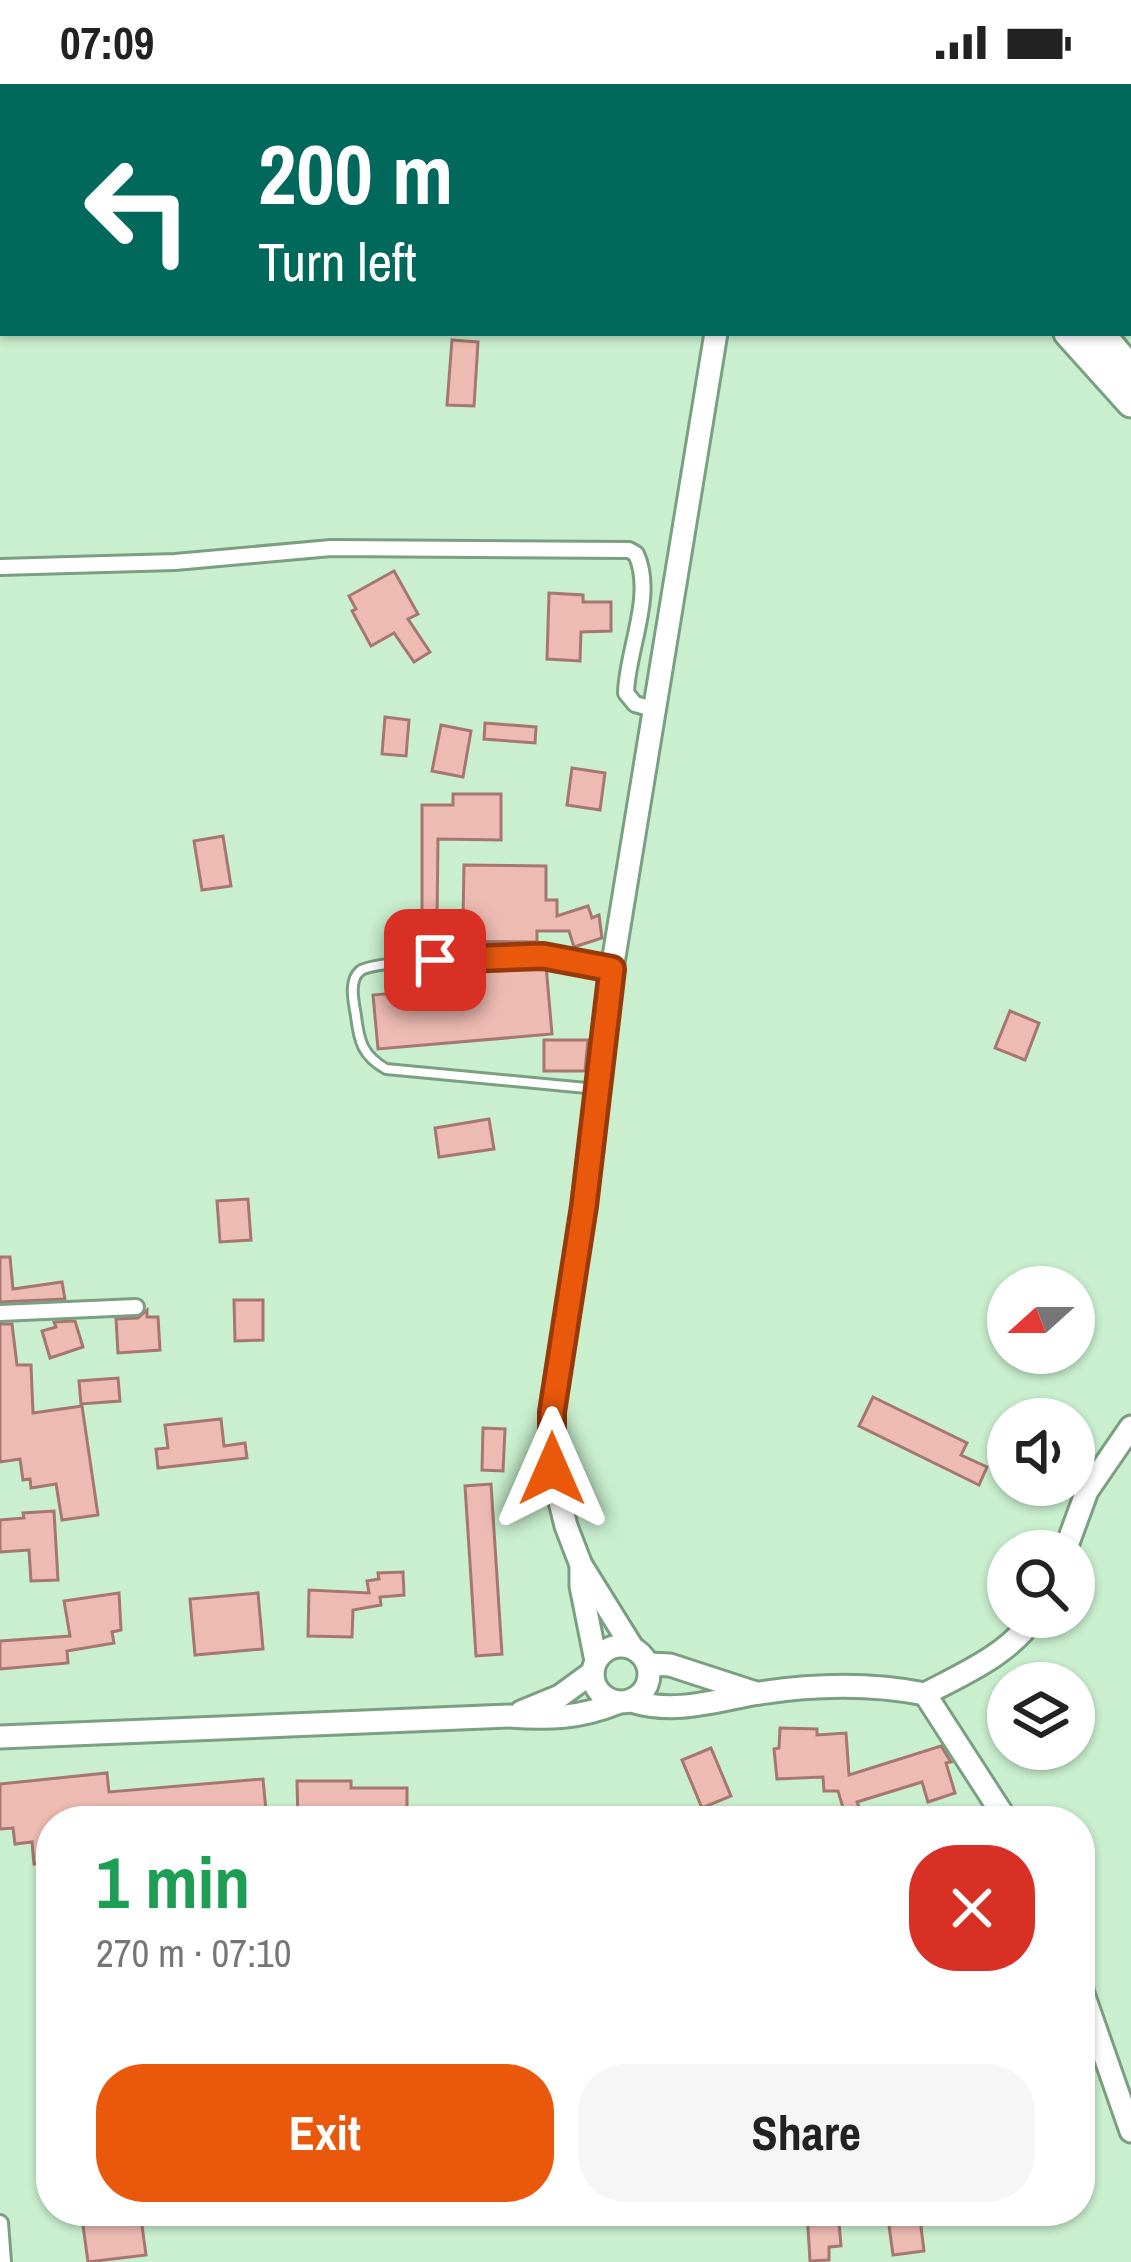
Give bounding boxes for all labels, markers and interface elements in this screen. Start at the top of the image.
text: 07:09 [60,12,154,73]
text: 200 m [258,117,453,230]
icon: left [60,132,216,288]
text: Turn left [258,225,417,298]
pin [384,909,486,1011]
icon: arrive [402,927,468,993]
north arrow [987,1266,1095,1374]
map controls [987,1266,1095,1770]
button: sound [987,1398,1095,1506]
position arrow [489,1406,615,1532]
button: search [987,1530,1095,1638]
button: layers [987,1662,1095,1770]
text: 1 min [96,1833,250,1930]
button: close [909,1845,1035,1971]
text: 270 m · 07:10 [96,1927,292,1979]
button: Exit [96,2064,554,2202]
button: Share [578,2064,1035,2202]

